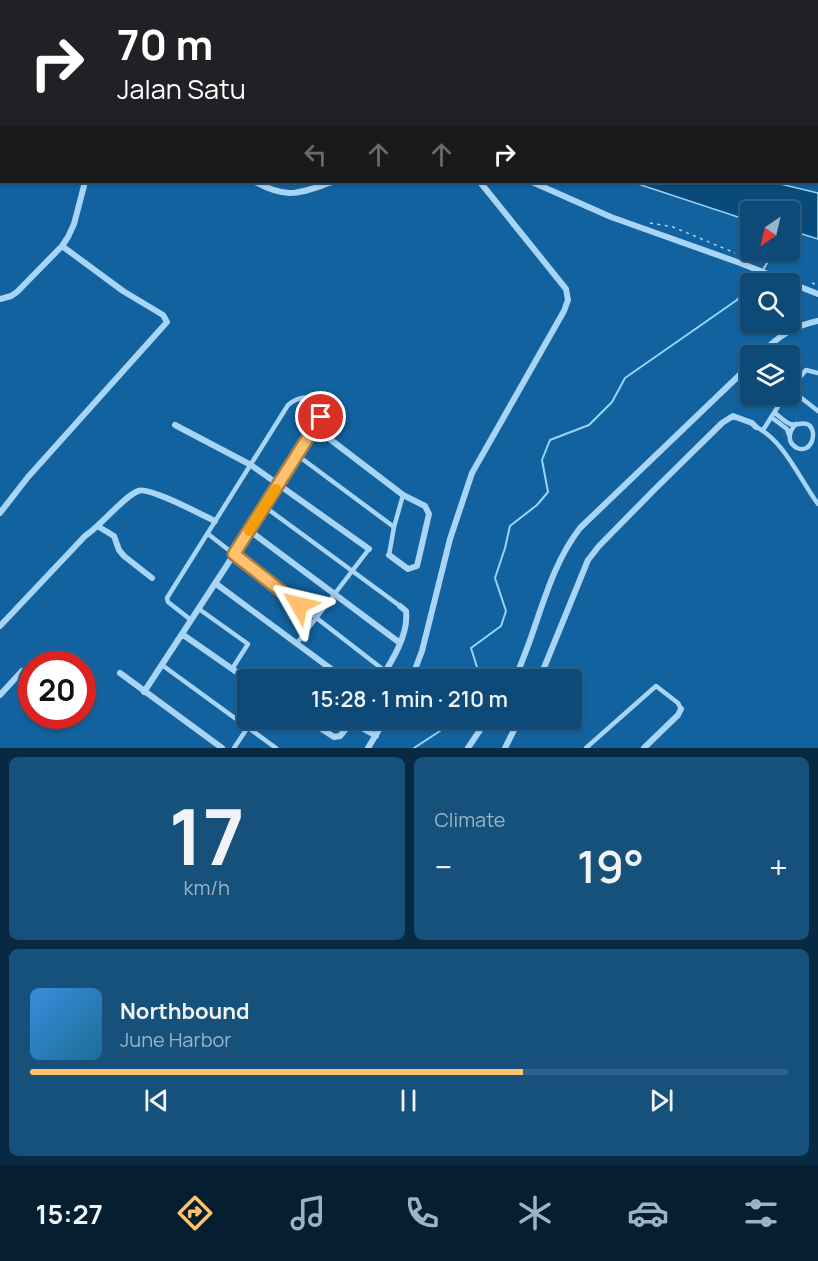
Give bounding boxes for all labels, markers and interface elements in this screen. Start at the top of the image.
text: 70 m [117,15,213,73]
icon: right [18,24,96,102]
text: Jalan Satu [117,70,246,107]
icon: left [299,138,332,171]
icon: ahead [362,138,395,171]
icon: ahead [425,138,458,171]
icon: right [488,138,521,171]
north arrow [740,201,800,261]
map controls [740,201,800,405]
button: search [740,273,800,333]
button: layers [740,345,800,405]
pin [295,391,346,442]
icon: arrive [304,400,337,433]
position arrow [267,573,331,637]
speed limit sign: 20 [18,651,96,729]
text: 15:28 · 1 min · 210 m [311,684,508,714]
text: 17 [169,782,245,888]
text: Climate [435,806,506,833]
text: 19° [577,835,644,897]
text: − [435,844,452,889]
text: + [769,844,788,889]
text: km/h [183,874,230,901]
text: Northbound [120,996,250,1026]
text: June Harbor [120,1026,232,1053]
icon: previous [140,1084,173,1117]
icon: pause [392,1084,425,1117]
icon: next [645,1084,678,1117]
icon: directions [174,1192,216,1234]
icon: music [287,1192,329,1234]
icon: phone [401,1192,443,1234]
icon: climate [514,1192,556,1234]
icon: car [627,1192,669,1234]
icon: filters [740,1192,782,1234]
text: 15:27 [36,1195,103,1232]

